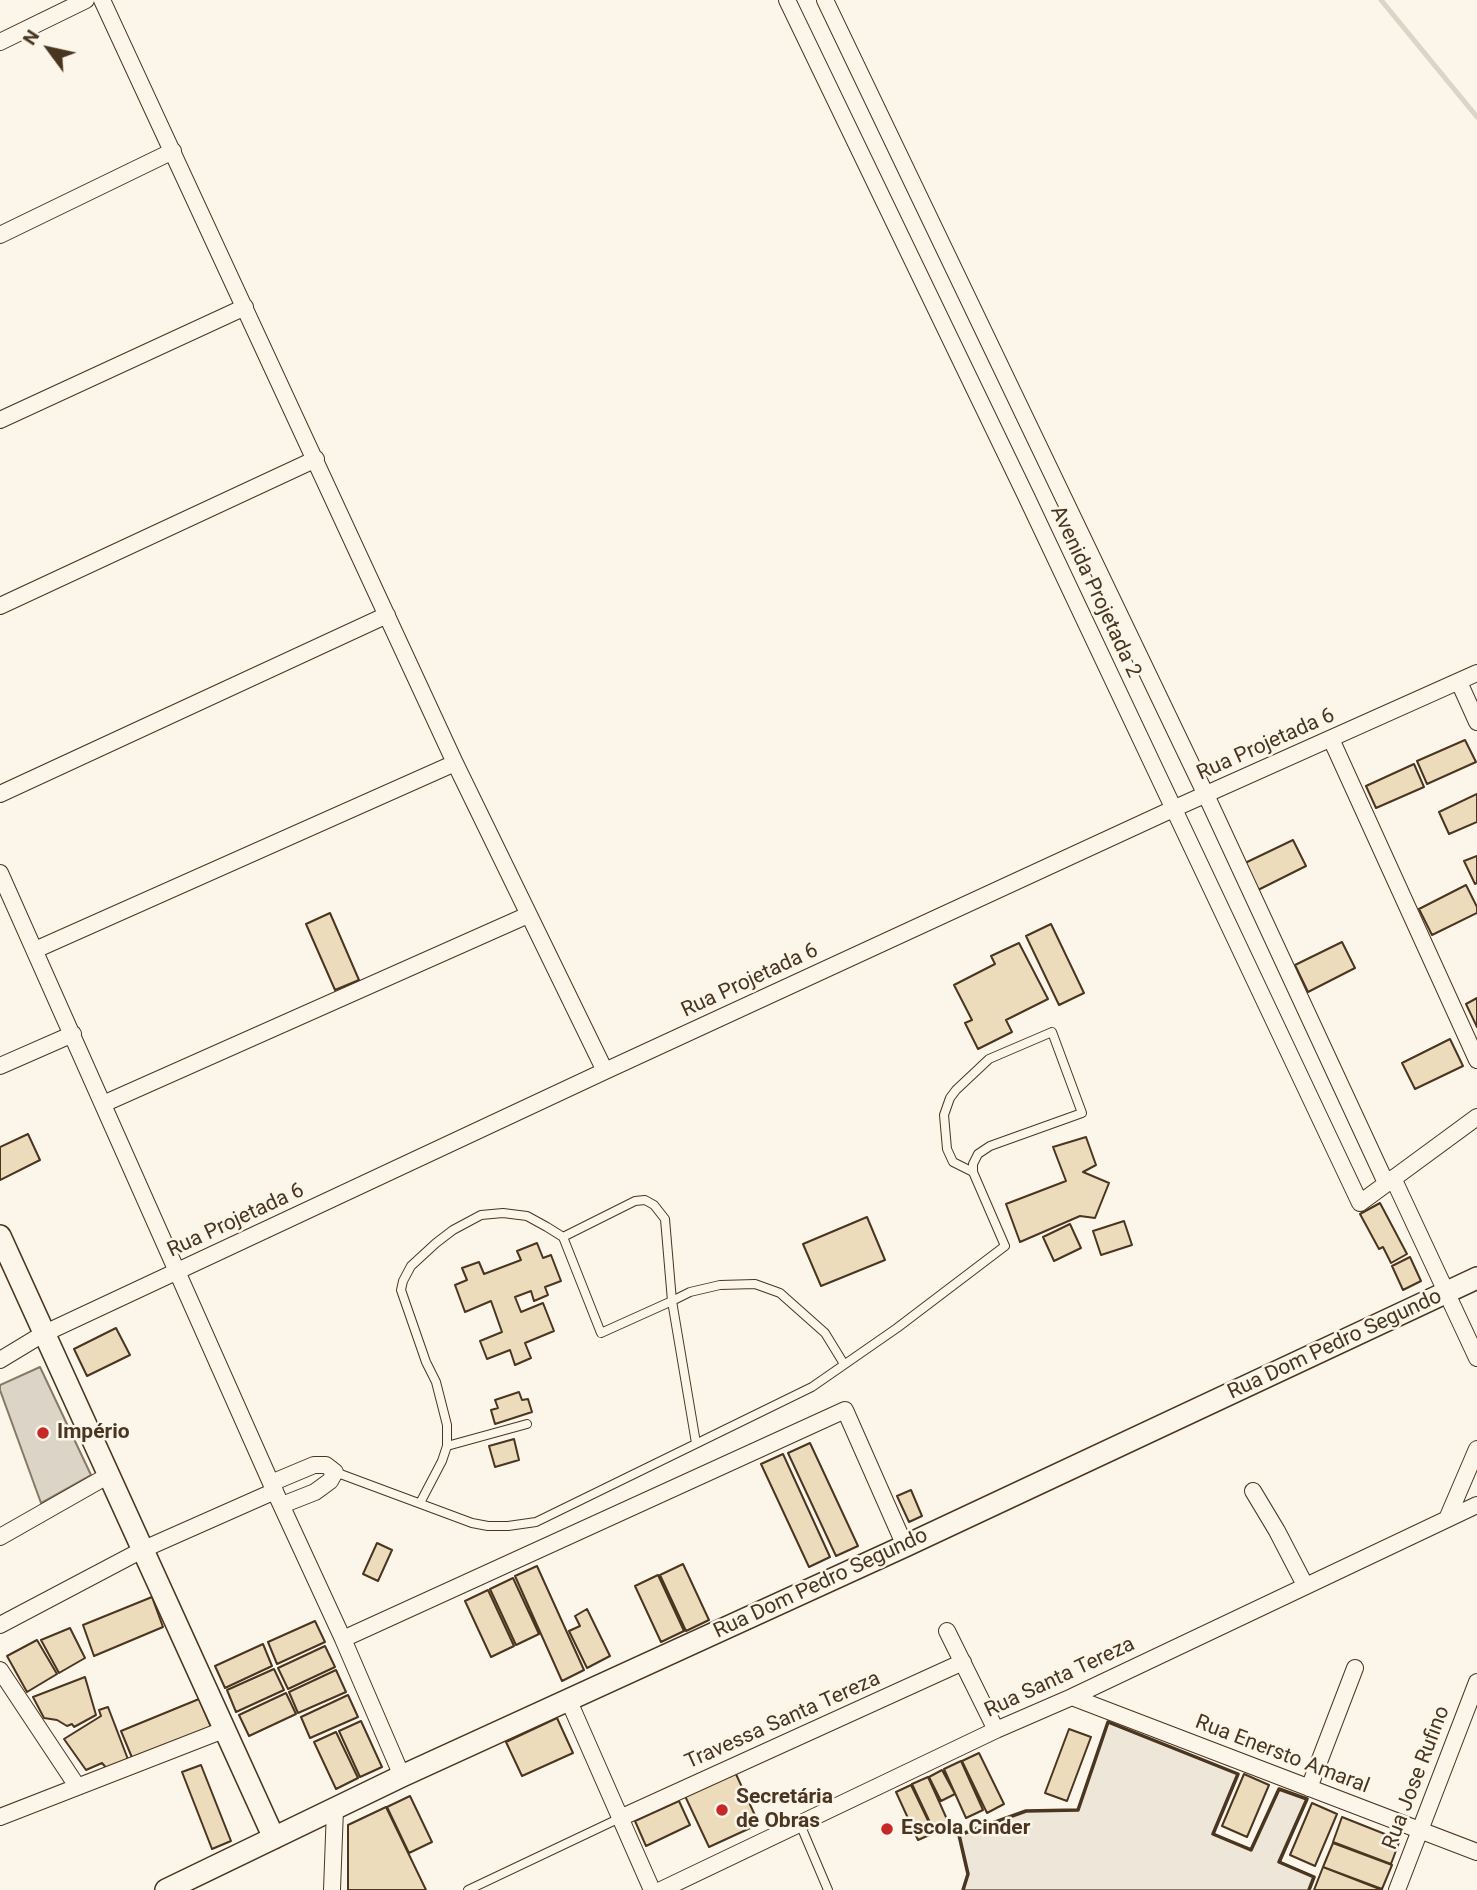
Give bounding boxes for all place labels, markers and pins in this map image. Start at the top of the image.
place label: Império [57,1420,130,1446]
marker: Império [35,1425,51,1441]
place label: Secretária de Obras [736,1785,833,1835]
marker: Secretária de Obras [714,1802,730,1818]
place label: Escola Cinder [901,1816,1030,1842]
marker: Escola Cinder [879,1821,895,1837]

